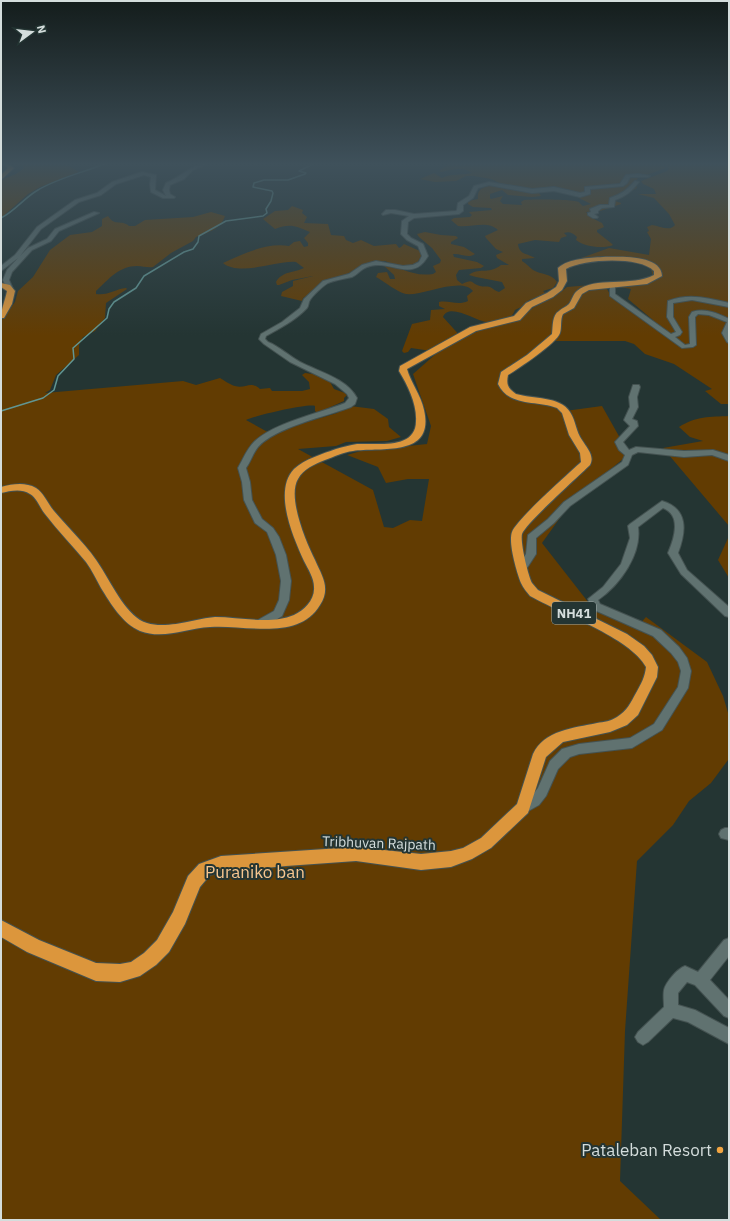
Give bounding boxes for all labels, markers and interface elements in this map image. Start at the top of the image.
north arrow [12,12,52,52]
text: N [34,24,49,35]
road number: NH41 [552,602,596,624]
street label: Tribhuvan Rajpath [322,832,436,854]
park label: Puraniko ban [205,861,305,883]
place label: Pataleban Resort [581,1139,712,1161]
marker: Pataleban Resort [715,1145,725,1155]

